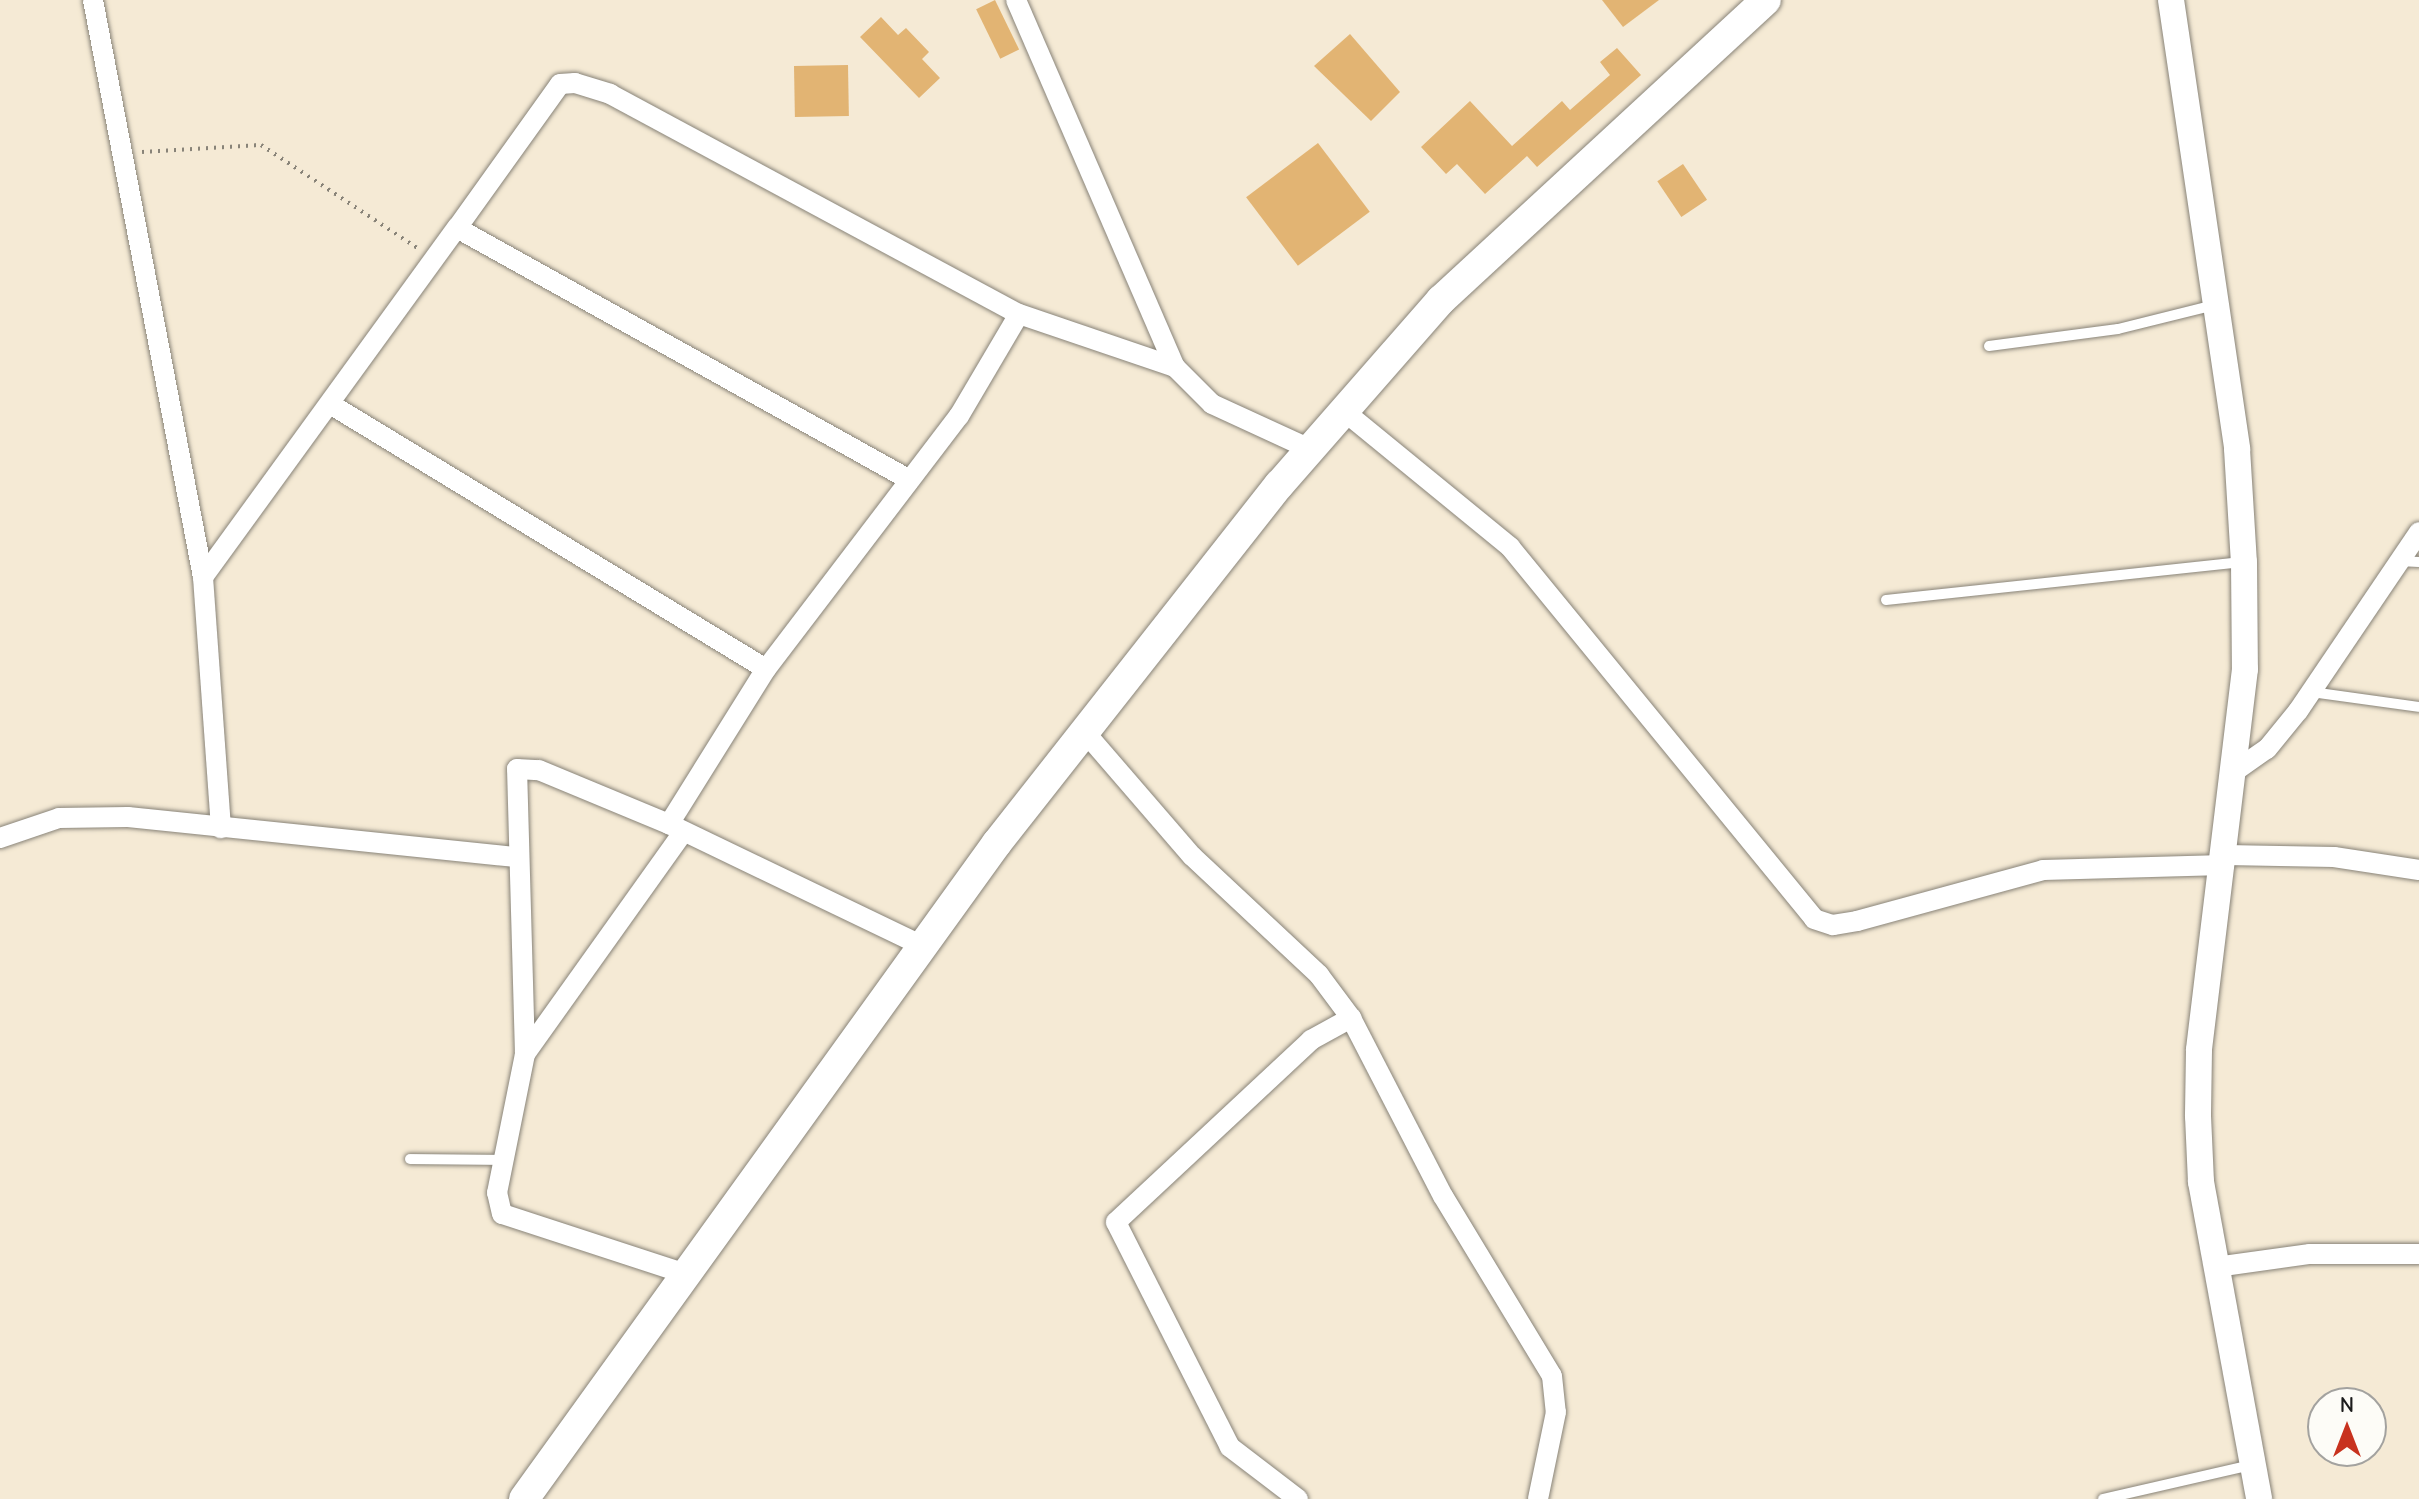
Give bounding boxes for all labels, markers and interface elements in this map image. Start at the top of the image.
north arrow [2307,1387,2387,1467]
text: N [2340,1392,2354,1418]

